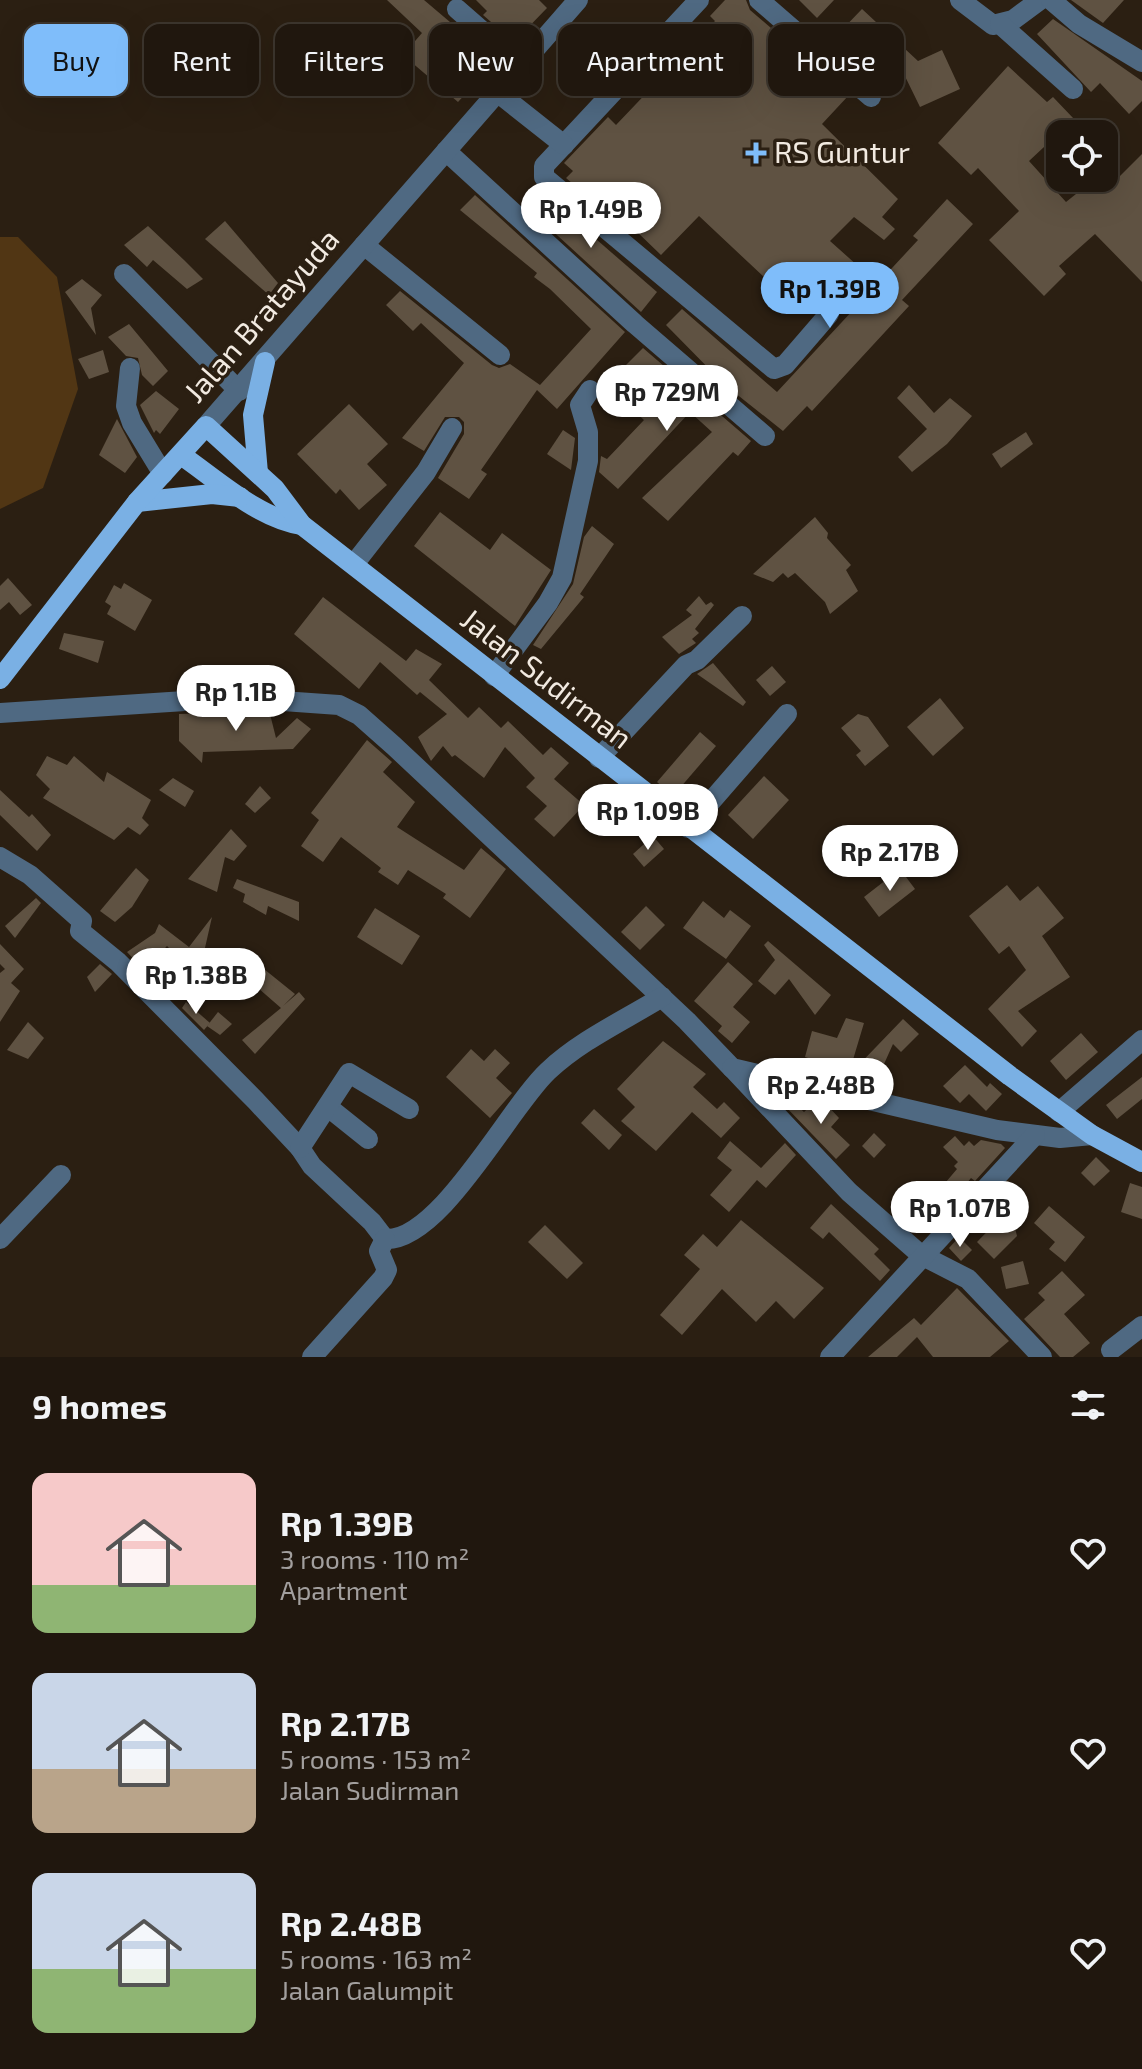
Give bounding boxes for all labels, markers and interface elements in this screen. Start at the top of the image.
chip: Buy [24,24,128,96]
chip: Rent [144,24,259,96]
chip: Filters [275,24,413,96]
chip: New [429,24,542,96]
chip: Apartment [558,24,752,96]
chip: House [768,24,904,96]
map controls [1046,120,1118,192]
button: locate [1046,120,1118,192]
place label: RS Guntur [774,133,910,169]
marker: RS Guntur [745,142,767,164]
pin: Rp 1.49B [508,182,674,250]
text: Rp 1.49B [539,192,643,223]
street label: Jalan Bratayuda [175,221,346,409]
pin: Rp 1.39B [747,262,913,330]
text: Rp 1.39B [779,272,881,303]
pin: Rp 729M [593,365,741,433]
text: Rp 729M [614,375,720,406]
street label: Jalan Sudirman [455,600,640,755]
pin: Rp 1.1B [162,665,310,733]
text: Rp 1.1B [195,675,277,706]
pin: Rp 1.09B [565,784,731,852]
text: Rp 1.09B [596,794,700,825]
pin: Rp 2.17B [807,825,973,893]
text: Rp 2.17B [840,835,940,866]
pin: Rp 1.38B [113,948,279,1016]
text: Rp 1.38B [144,958,248,989]
pin: Rp 2.48B [738,1058,904,1126]
text: Rp 2.48B [767,1068,875,1099]
pin: Rp 1.07B [877,1181,1043,1249]
text: Rp 1.07B [909,1191,1011,1222]
icon: filters [1066,1383,1110,1427]
text: 9 homes [32,1385,167,1426]
text: Rp 1.39B [280,1502,414,1543]
icon: home [96,1505,192,1601]
icon: heart [1066,1531,1110,1575]
text: 3 rooms · 110 m² [280,1543,469,1574]
text: Apartment [280,1574,408,1605]
text: Rp 2.17B [280,1702,411,1743]
icon: home [96,1705,192,1801]
icon: heart [1066,1731,1110,1775]
text: 5 rooms · 153 m² [280,1743,471,1774]
text: Jalan Sudirman [280,1774,459,1805]
text: Rp 2.48B [280,1902,422,1943]
icon: home [96,1905,192,2001]
icon: heart [1066,1931,1110,1975]
text: 5 rooms · 163 m² [280,1943,472,1974]
text: Jalan Galumpit [280,1974,453,2005]

